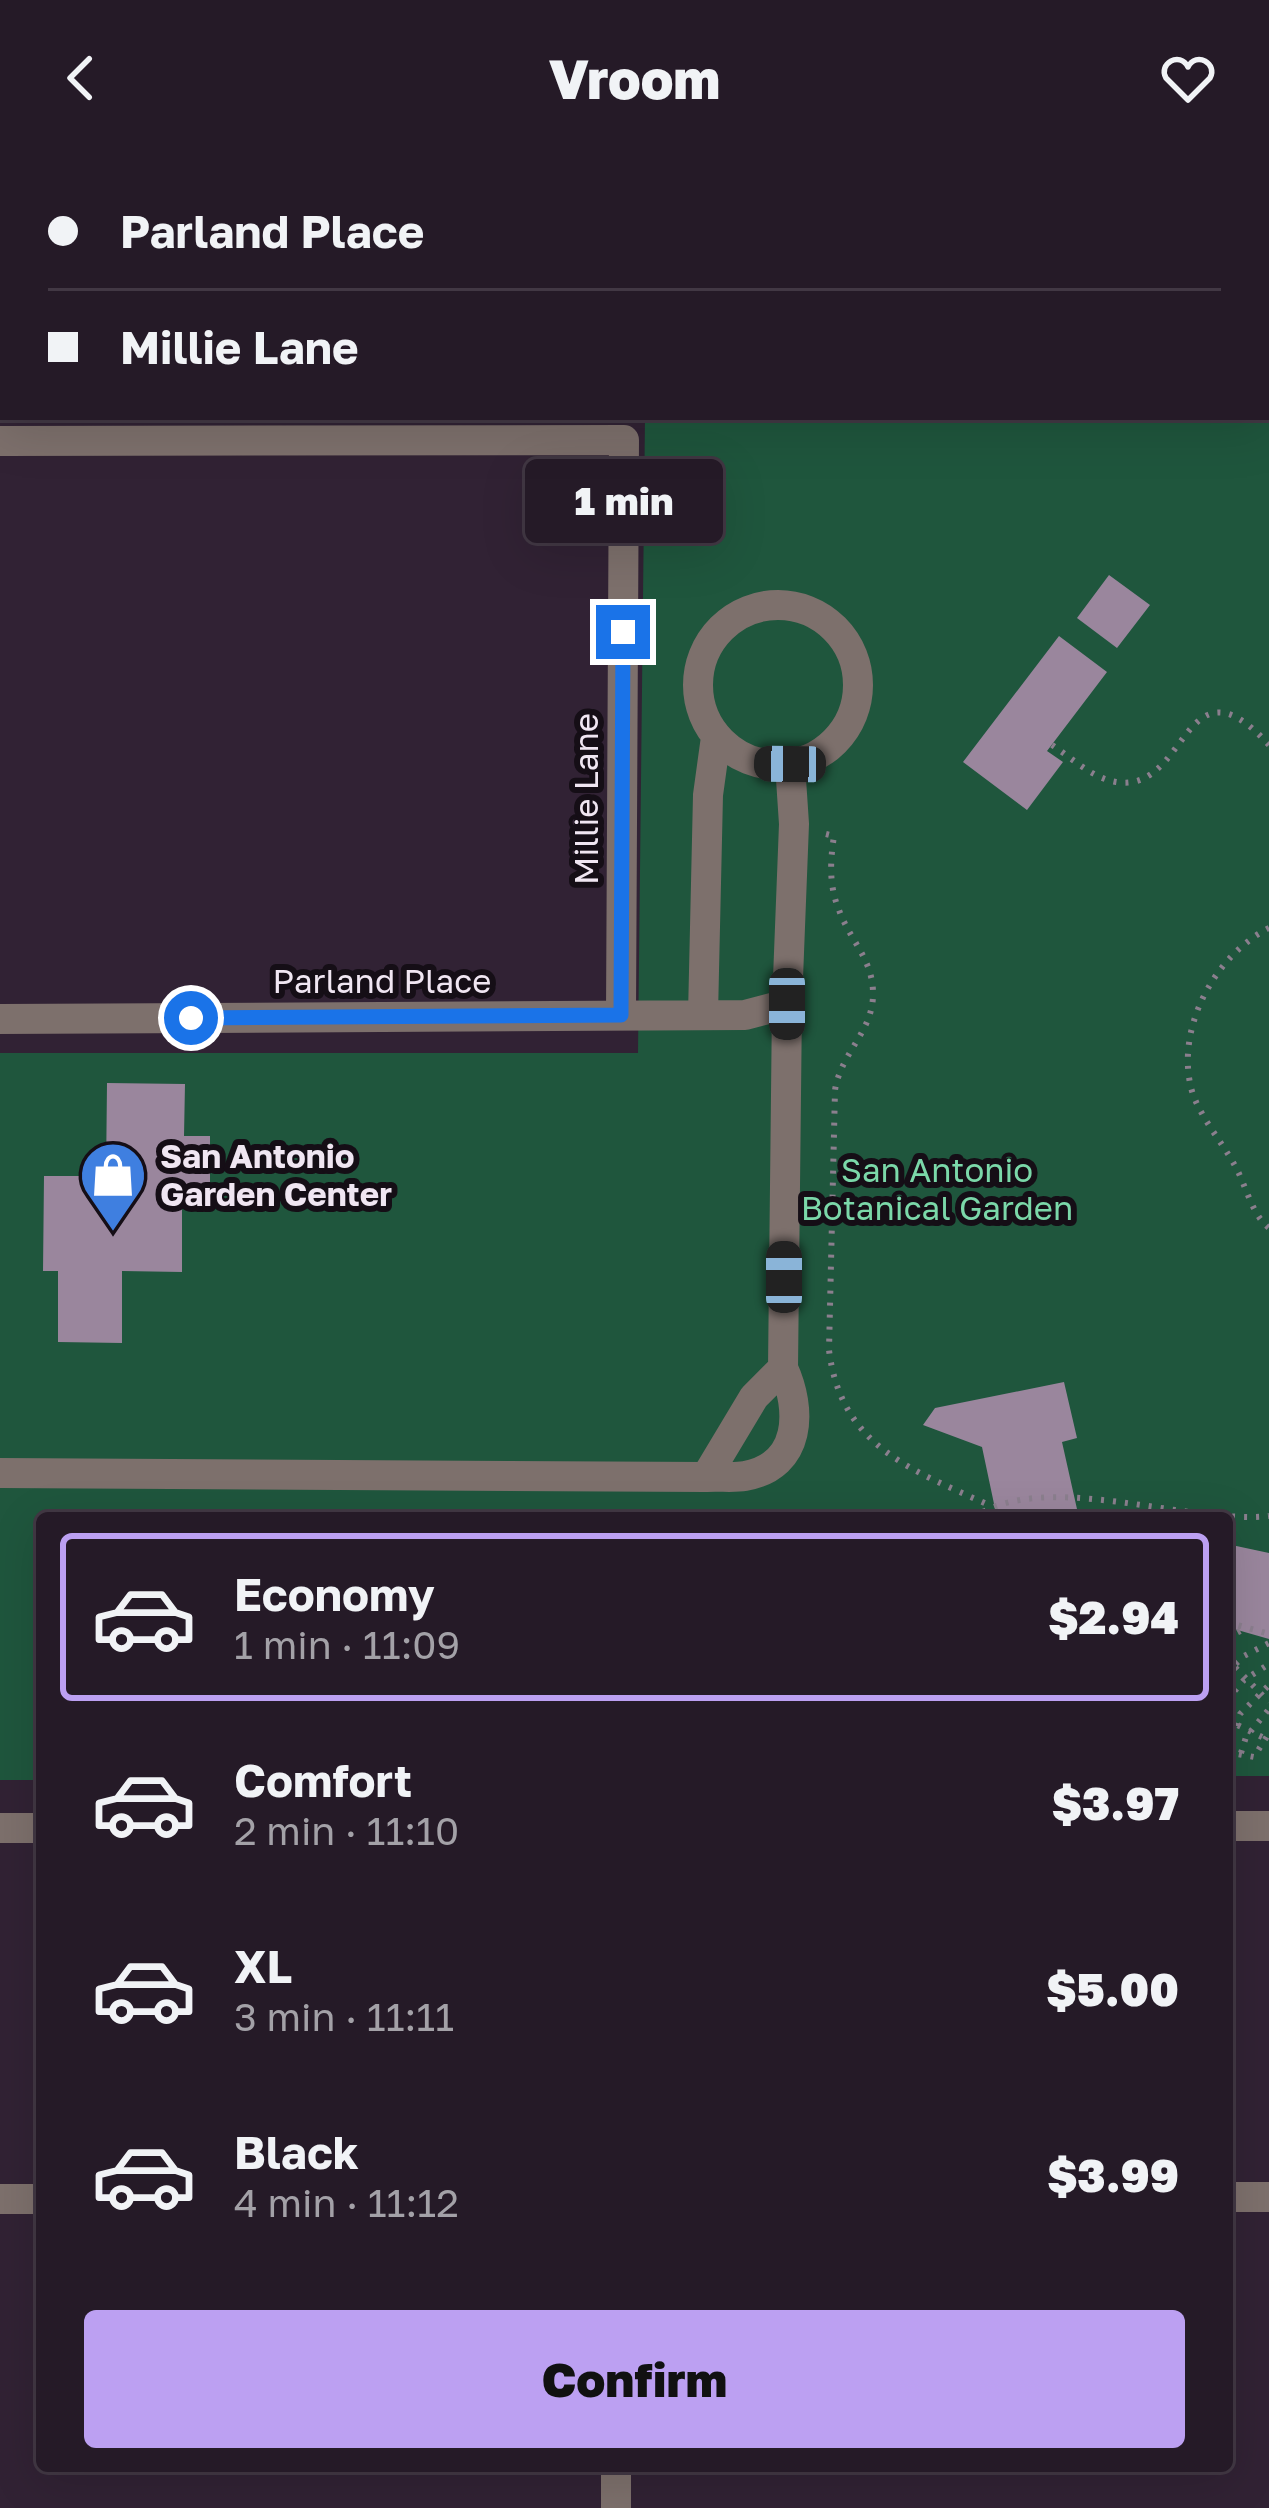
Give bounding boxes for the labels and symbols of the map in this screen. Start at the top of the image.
callout: 1 min [524,458,722,542]
route end [596,605,650,659]
street label: Millie Lane [566,713,605,885]
car [754,745,826,783]
street label: Parland Place [273,961,491,1000]
car [769,968,805,1040]
route start [164,991,218,1045]
place label: San Antonio Garden Center [160,1136,392,1213]
shop icon: San Antonio Garden Center [78,1140,148,1234]
park label: San Antonio Botanical Garden [801,1150,1073,1227]
car [766,1241,802,1313]

